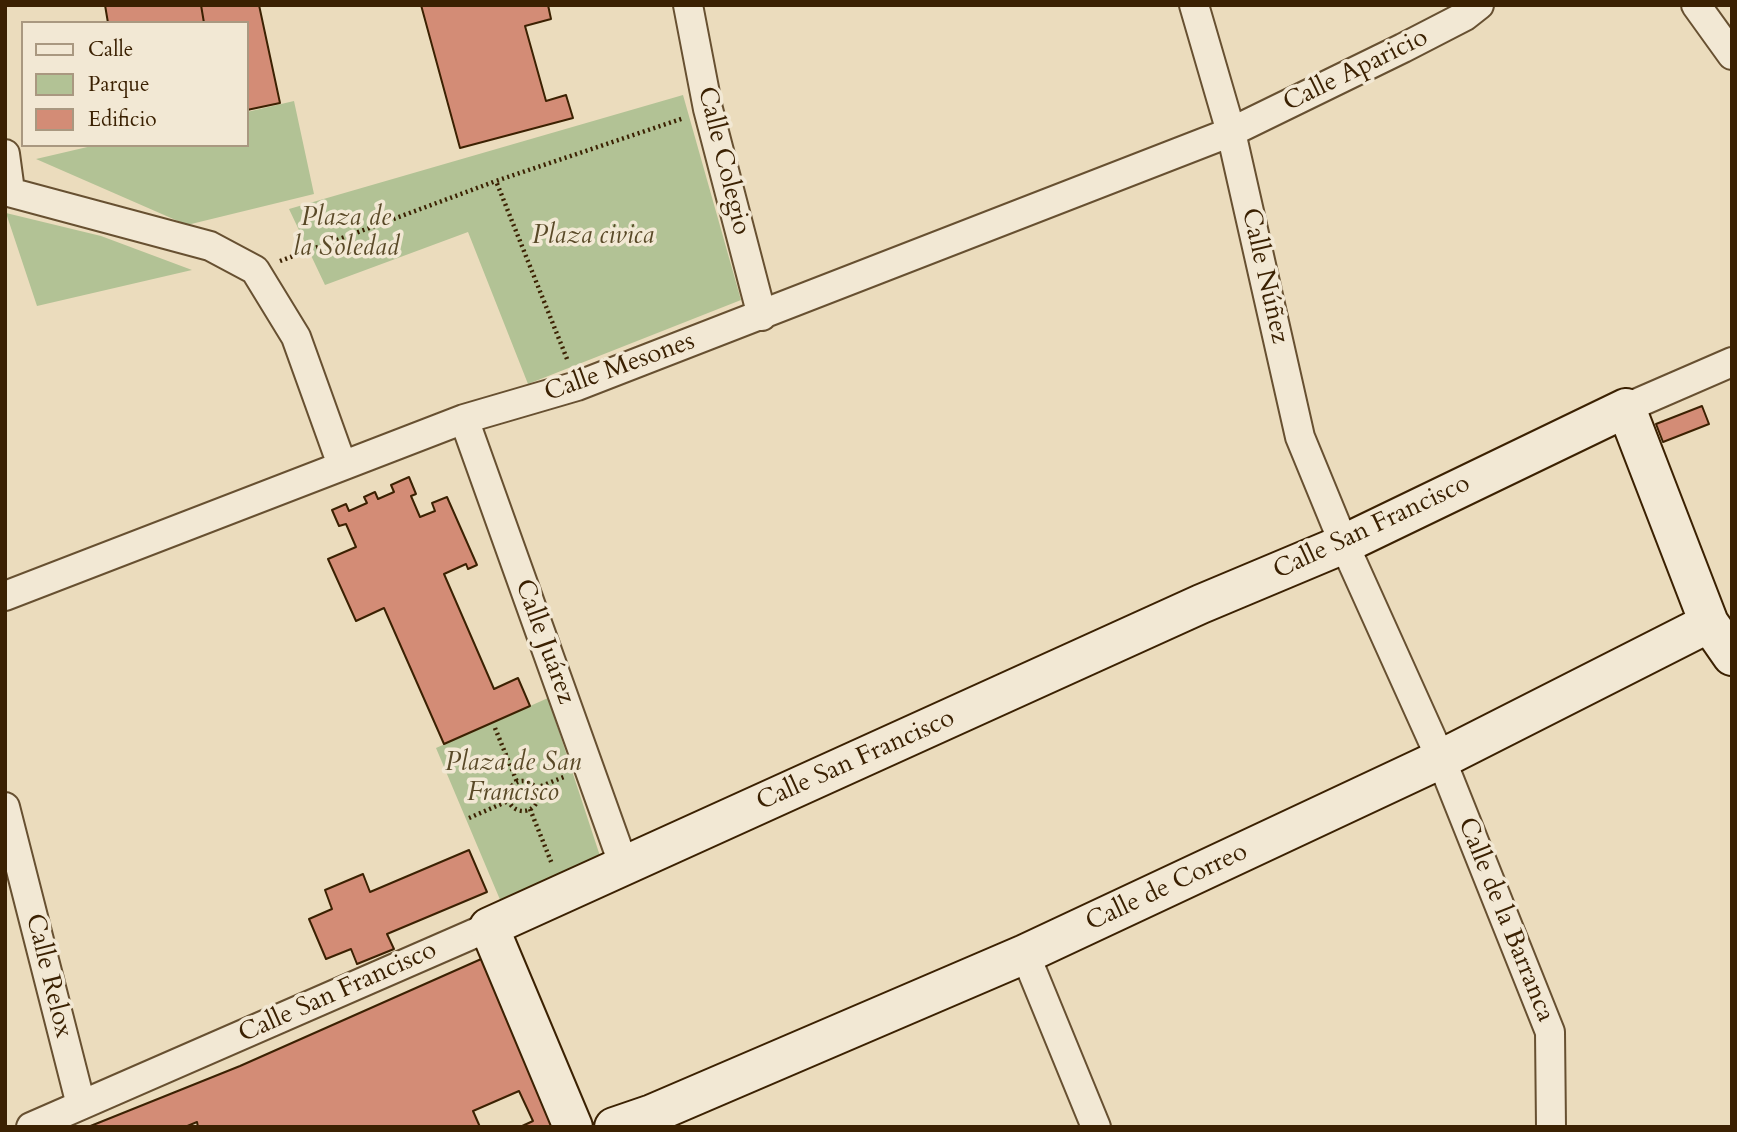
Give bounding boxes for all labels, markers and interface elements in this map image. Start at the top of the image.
legend [21,21,248,147]
street label: Calle Aparicio [1279,23,1433,119]
text: Calle [88,35,133,64]
text: Parque [88,70,149,99]
street label: Calle Colegio [690,84,756,238]
text: Edificio [88,105,157,134]
park label: Plaza de la Soledad [293,203,399,264]
street label: Calle Núñez [1233,205,1295,347]
park label: Plaza civica [532,221,654,253]
street label: Calle Mesones [541,326,699,410]
street label: Calle San Francisco [1269,469,1475,587]
street label: Calle Juárez [507,575,581,709]
street label: Calle San Francisco [752,703,960,819]
park label: Plaza de San Francisco [445,748,581,810]
street label: Calle de la Barranca [1450,813,1560,1027]
street label: Calle de Correo [1081,837,1253,939]
street label: Calle Relox [18,911,78,1041]
street label: Calle San Francisco [234,935,442,1051]

